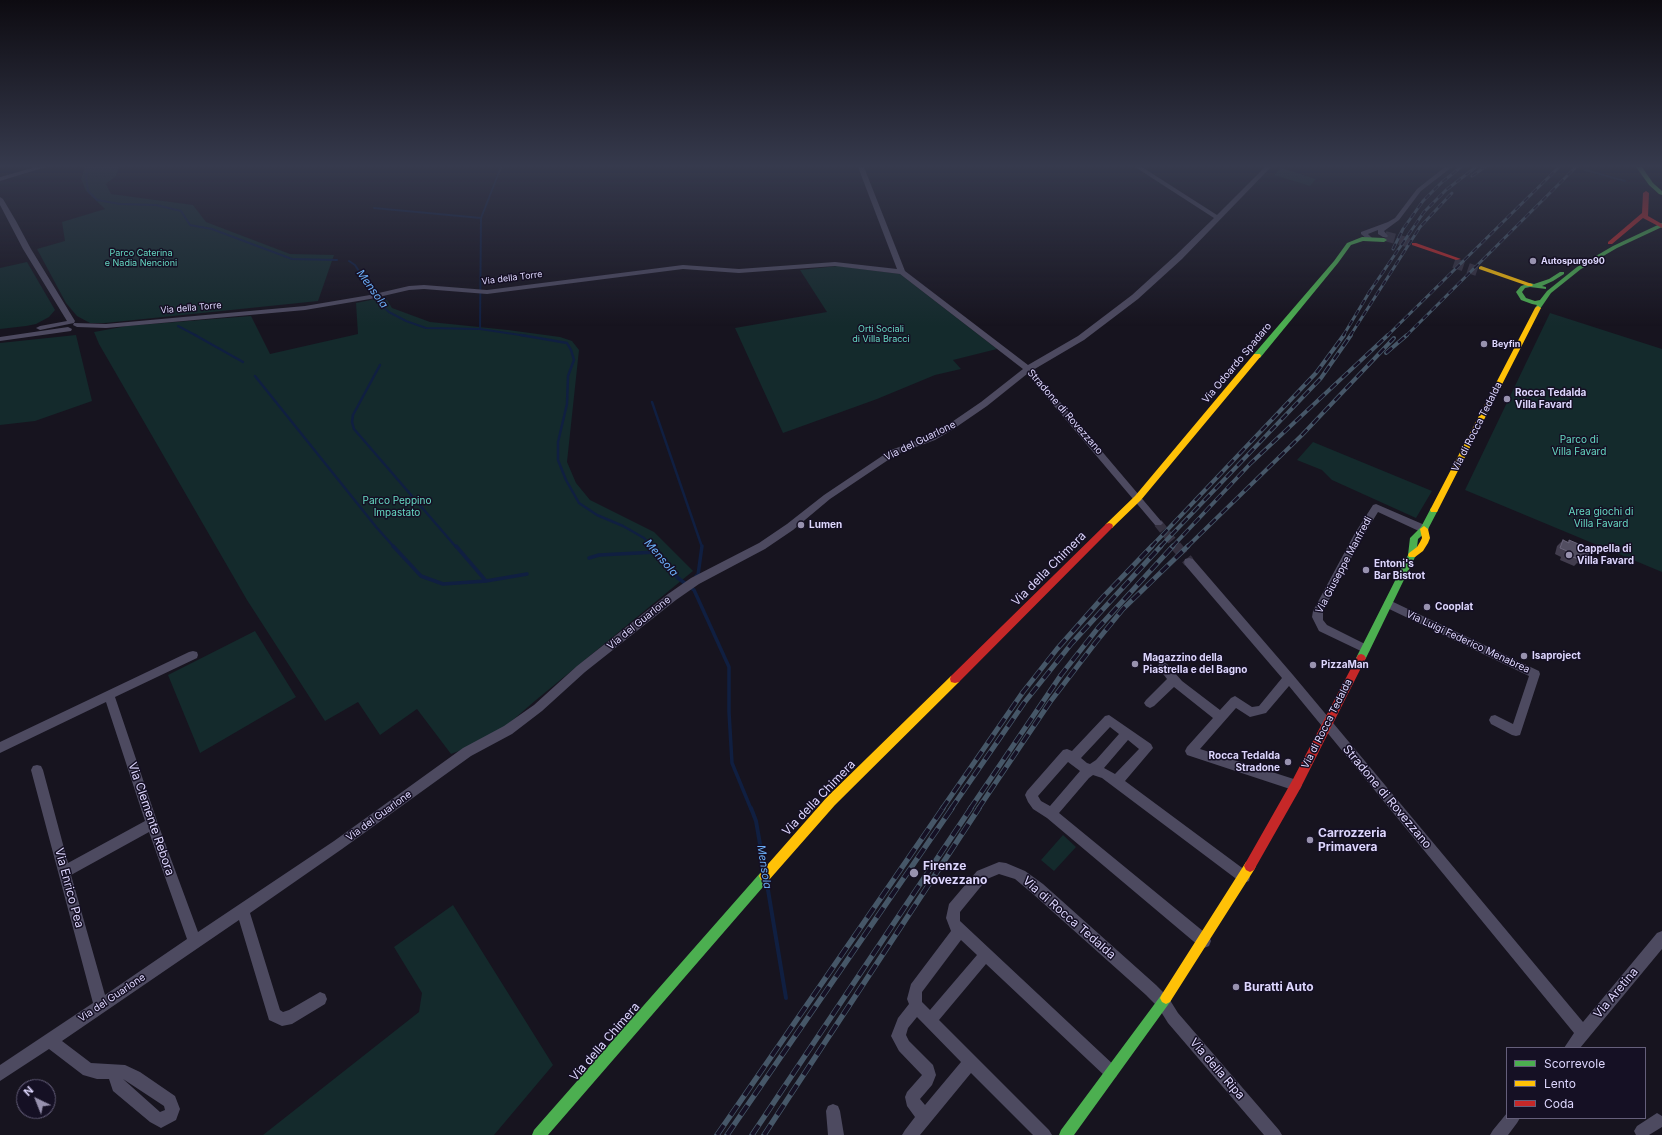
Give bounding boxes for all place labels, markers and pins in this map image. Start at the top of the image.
marker: Autospurgo90 [1528,256,1538,266]
place label: Autospurgo90 [1541,256,1605,266]
marker: Beyfin [1479,339,1489,349]
place label: Beyfin [1492,339,1520,349]
place label: Rocca Tedalda Villa Favard [1515,387,1586,410]
marker: Rocca Tedalda Villa Favard [1502,394,1512,404]
place label: Lumen [809,519,842,531]
marker: Lumen [796,520,806,530]
place label: Cappella di Villa Favard [1577,543,1634,566]
marker: Cappella di Villa Favard [1564,550,1574,560]
place label: Entoni's Bar Bistrot [1374,558,1425,582]
marker: Entoni's Bar Bistrot [1361,565,1371,575]
place label: Cooplat [1435,601,1473,613]
marker: Cooplat [1422,602,1432,612]
place label: Isaproject [1532,650,1581,662]
marker: Isaproject [1519,651,1529,661]
place label: Magazzino della Piastrella e del Bagno [1143,652,1247,676]
marker: Magazzino della Piastrella e del Bagno [1130,659,1140,669]
place label: PizzaMan [1321,659,1369,671]
marker: PizzaMan [1308,660,1318,670]
place label: Rocca Tedalda Stradone [1209,750,1280,774]
marker: Rocca Tedalda Stradone [1283,757,1293,767]
place label: Carrozzeria Primavera [1318,826,1386,854]
marker: Carrozzeria Primavera [1305,835,1315,845]
place label: Firenze Rovezzano [923,859,987,887]
marker: Firenze Rovezzano [908,867,920,879]
place label: Buratti Auto [1244,980,1314,994]
marker: Buratti Auto [1231,982,1241,992]

